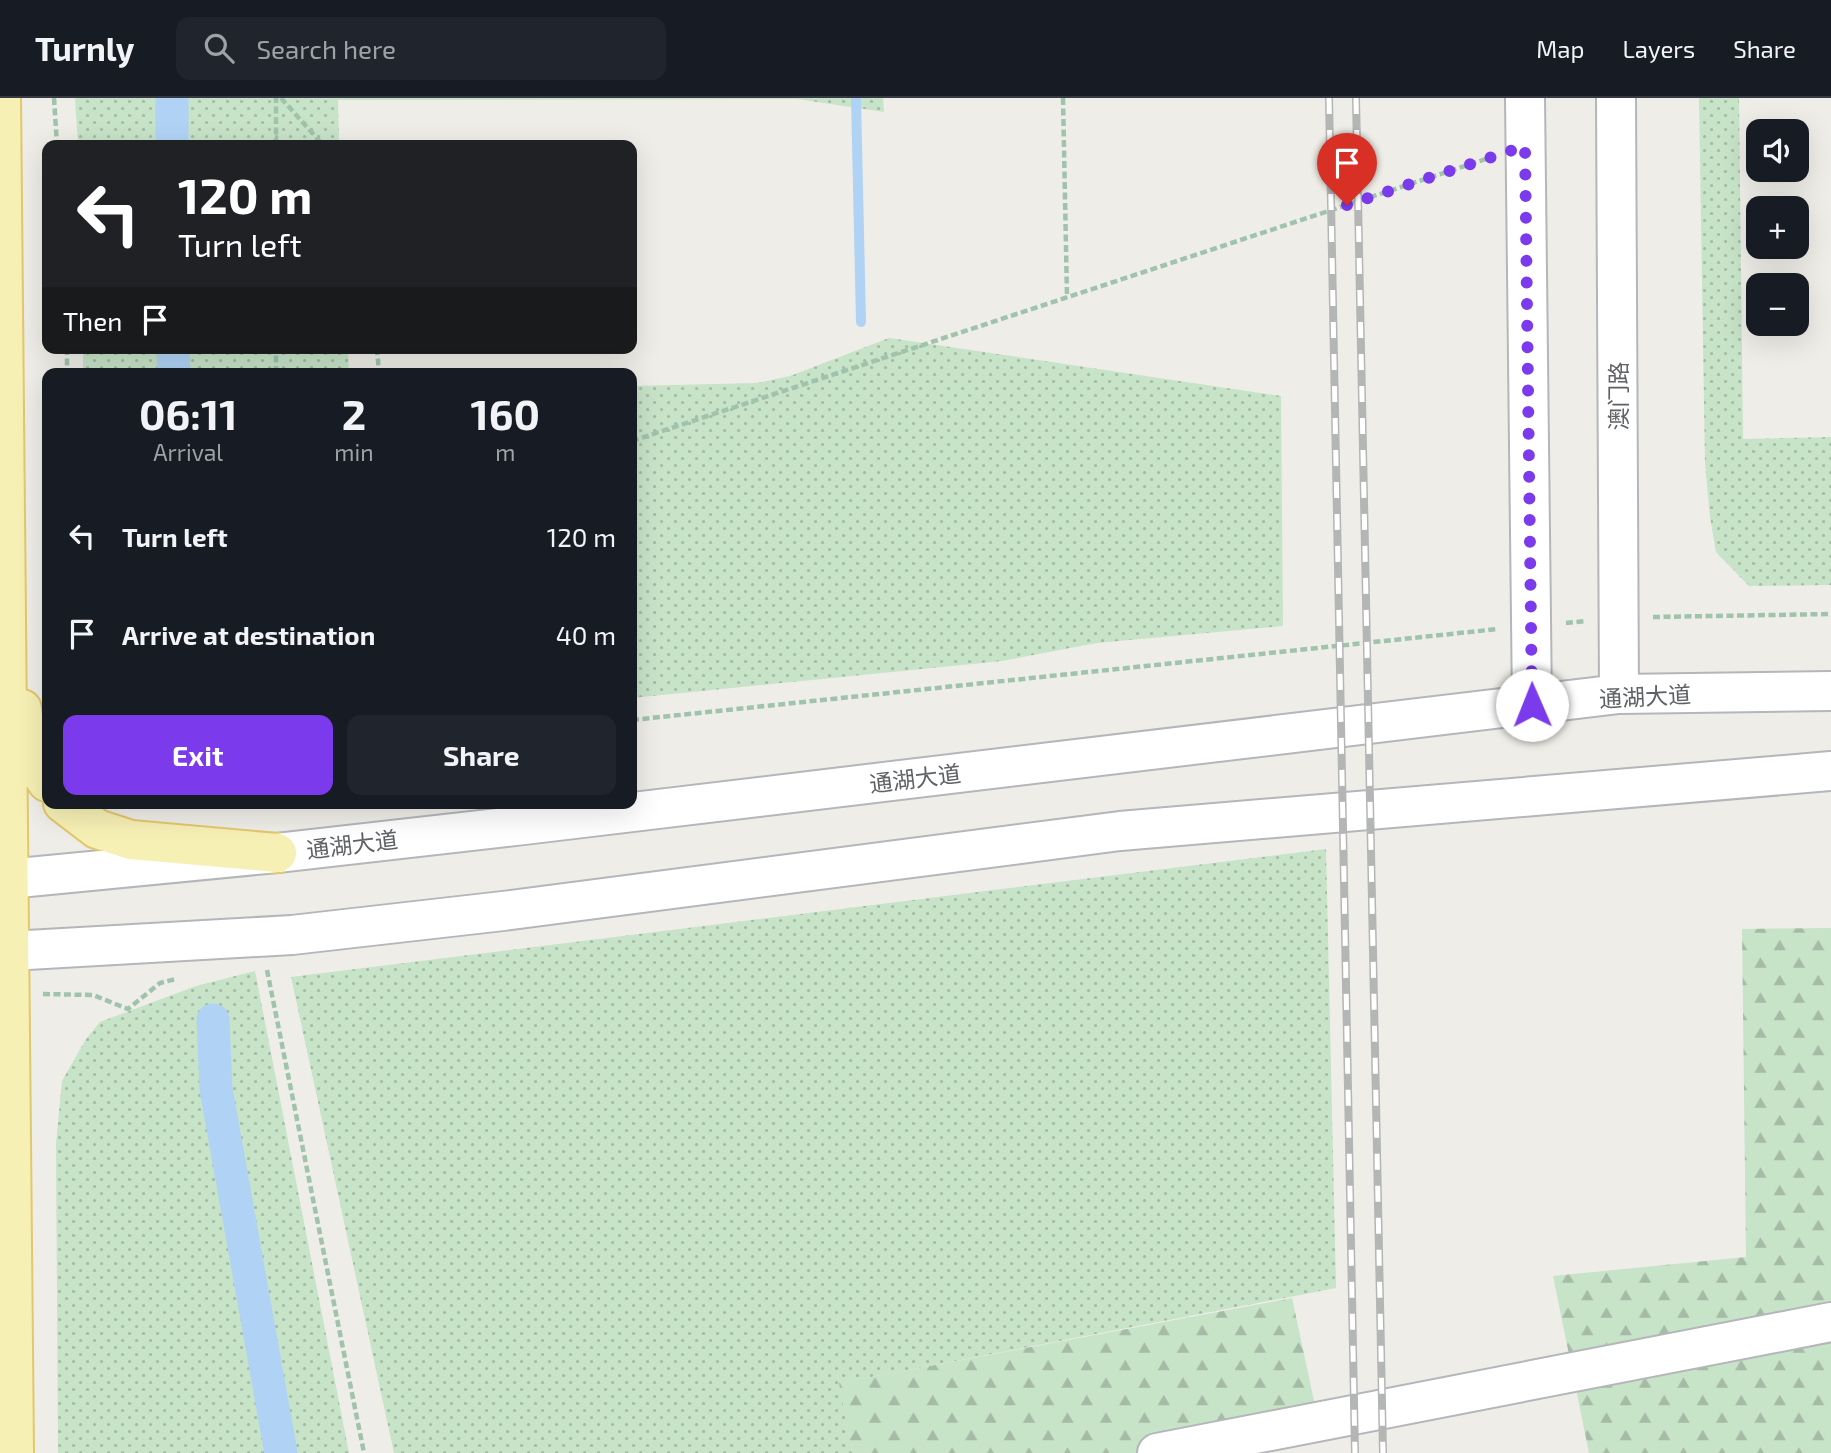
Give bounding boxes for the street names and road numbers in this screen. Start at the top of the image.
street label: 澳门路 [1604,362,1632,431]
street label: 通湖大道 [1598,680,1692,712]
street label: 通湖大道 [868,758,962,798]
street label: 通湖大道 [305,824,399,864]

